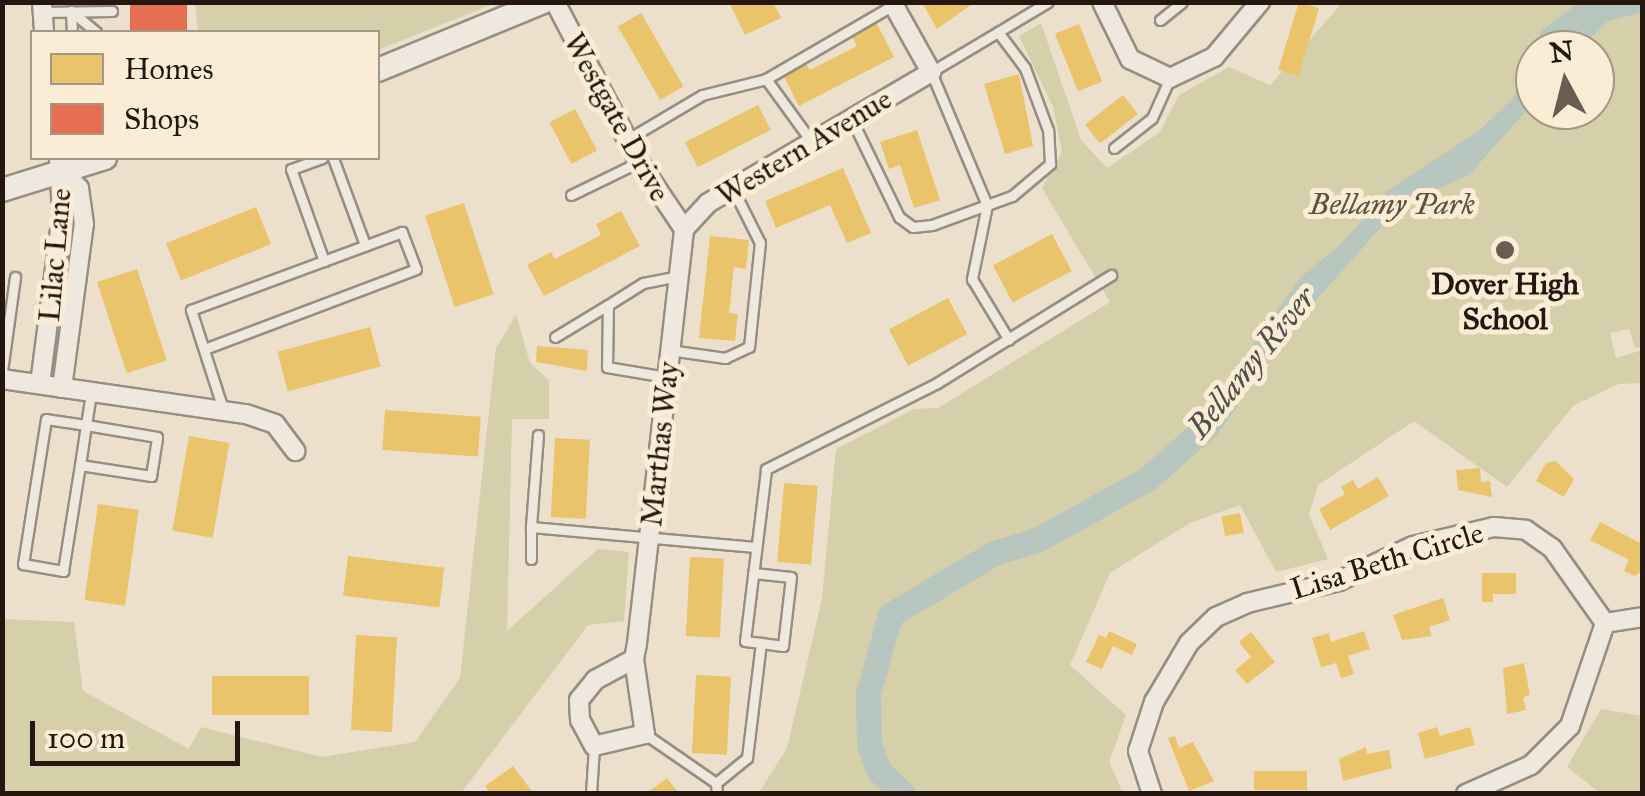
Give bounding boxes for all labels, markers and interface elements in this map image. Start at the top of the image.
street label: Westgate Drive [556,27,678,207]
legend [30,30,380,160]
north arrow [1515,30,1615,130]
text: N [1548,33,1575,71]
text: Homes [124,51,213,87]
street label: Western Avenue [710,81,898,213]
text: Shops [124,101,199,137]
park label: Bellamy Park [1309,186,1475,222]
street label: Lilac Lane [31,187,79,323]
marker: Dover High School [1494,239,1516,261]
place label: Dover High School [1431,266,1579,336]
water label: Bellamy River [1180,280,1324,446]
street label: Marthas Way [633,360,687,528]
street label: Lisa Beth Circle [1286,515,1488,607]
scale bar [35,701,245,763]
text: 100 m [47,720,125,756]

